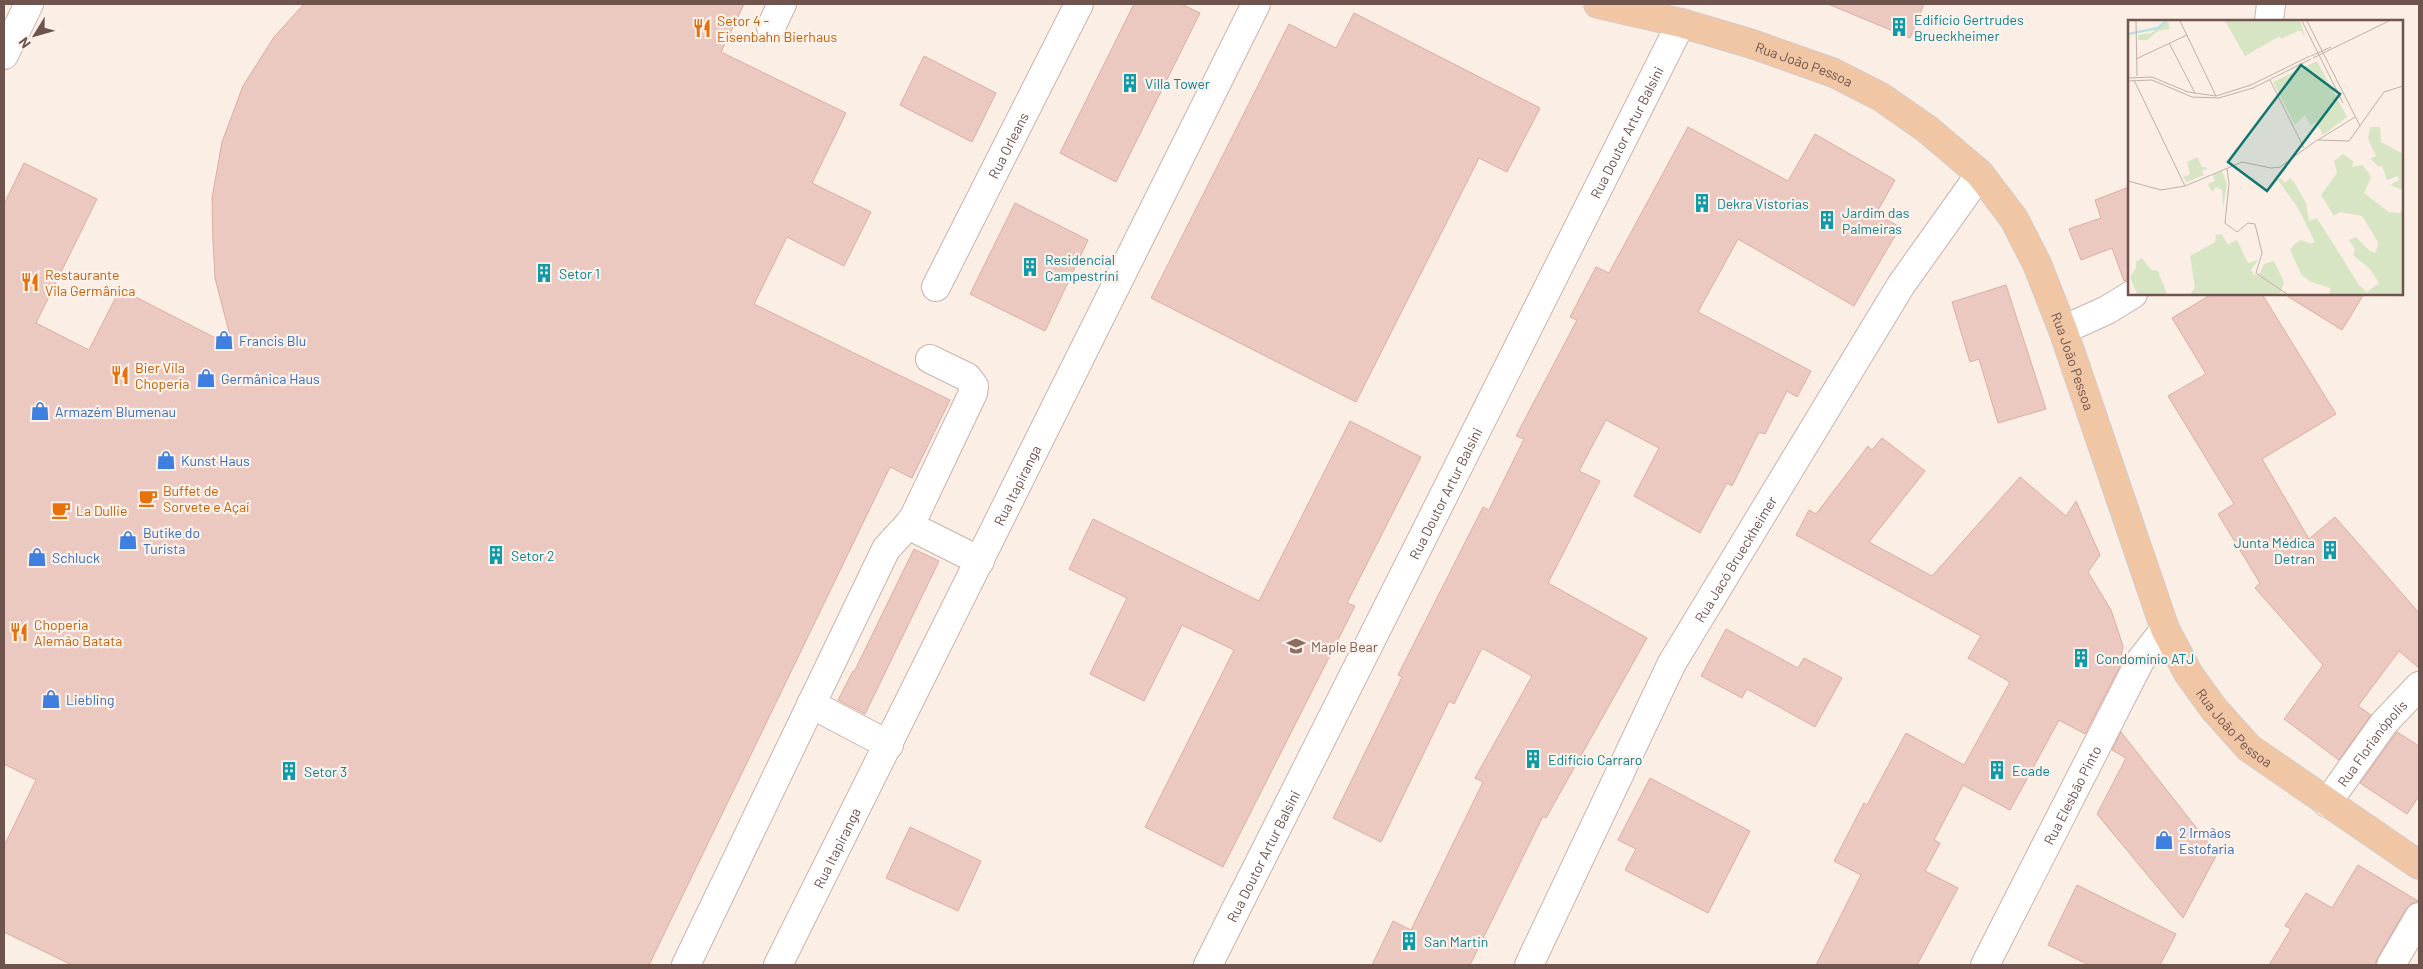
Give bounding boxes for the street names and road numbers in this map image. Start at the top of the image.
street label: Rua João Pessoa [1753,37,1856,90]
street label: Rua Doutor Artur Balsini [1586,63,1666,201]
street label: Rua Orleans [984,109,1032,181]
street label: Rua João Pessoa [2048,309,2098,412]
street label: Rua Doutor Artur Balsini [1405,424,1485,562]
street label: Rua Itapiranga [990,442,1044,528]
street label: Rua Jacó Brueckheimer [1690,493,1780,625]
street label: Rua João Pessoa [2193,685,2276,770]
street label: Rua Florianópolis [2333,696,2410,789]
street label: Rua Elesbão Pinto [2039,742,2104,847]
street label: Rua Doutor Artur Balsini [1223,787,1303,925]
street label: Rua Itapiranga [809,805,863,891]

